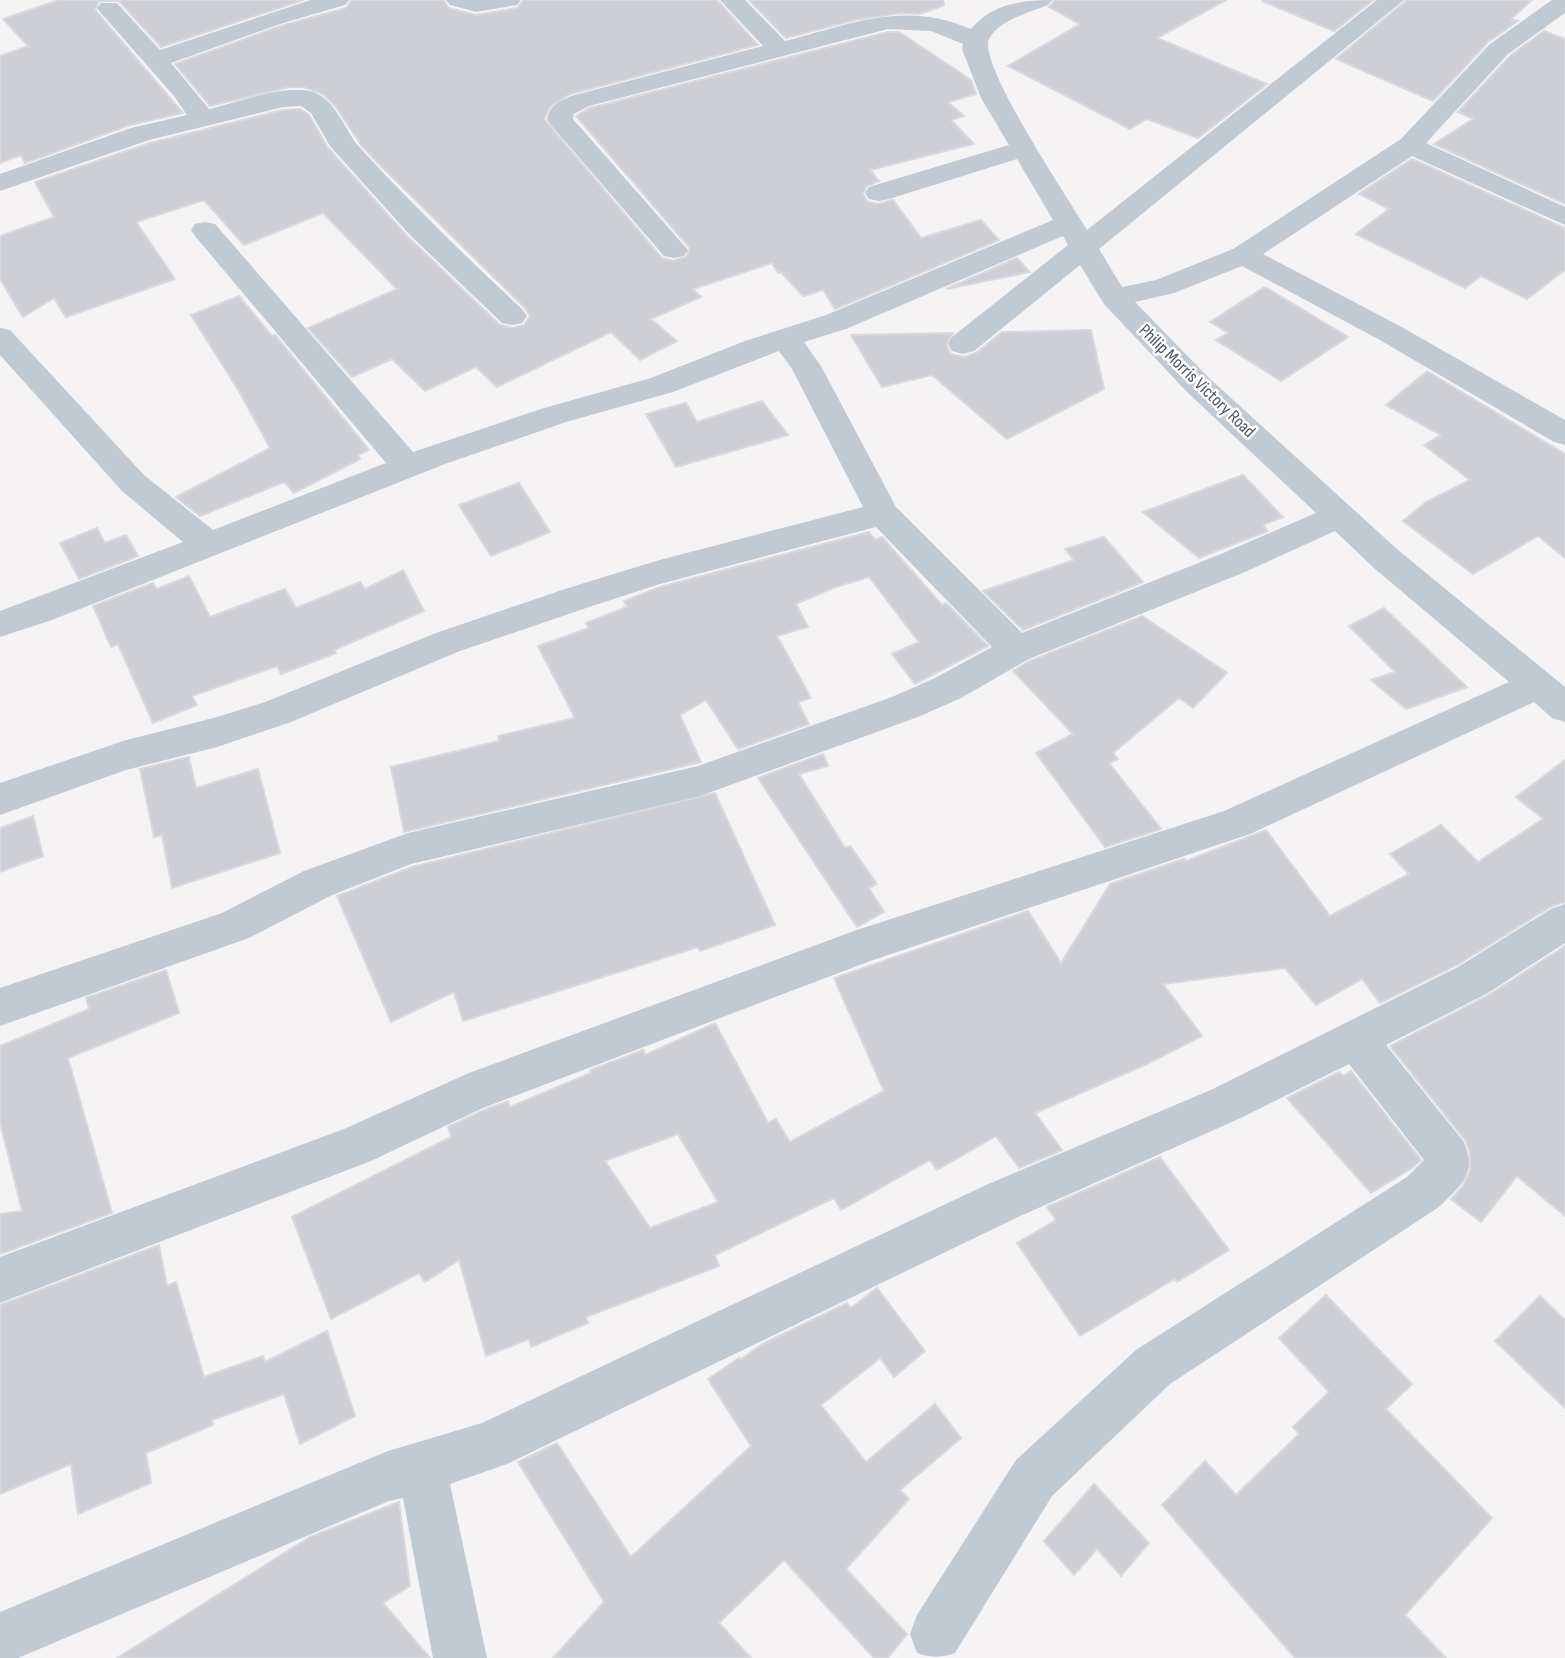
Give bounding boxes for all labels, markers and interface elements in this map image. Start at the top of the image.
street label: Philip Morris Victory Road [1134,320,1260,442]

